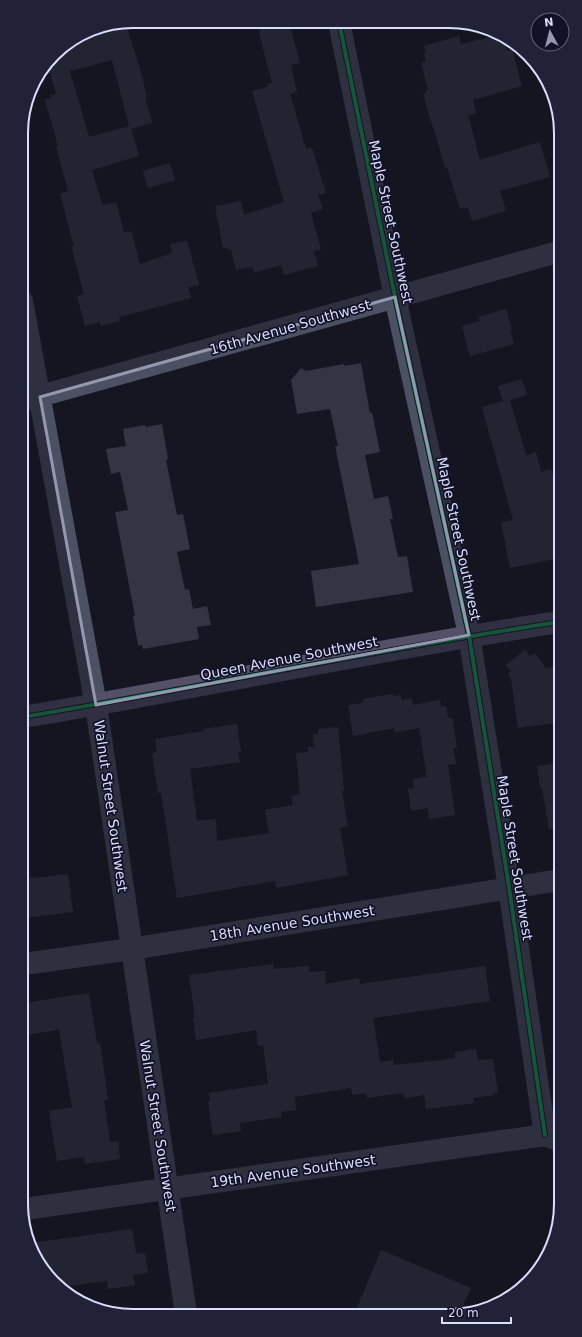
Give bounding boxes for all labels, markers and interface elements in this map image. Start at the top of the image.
north arrow [530,12,570,52]
text: N [543,16,554,30]
street label: Maple Street Southwest [366,139,416,306]
street label: 16th Avenue Southwest [208,296,373,358]
street label: Maple Street Southwest [434,456,484,623]
street label: Queen Avenue Southwest [199,633,380,683]
street label: Walnut Street Southwest [91,719,131,894]
street label: Maple Street Southwest [494,774,536,942]
street label: 18th Avenue Southwest [208,902,376,944]
street label: Walnut Street Southwest [137,1039,180,1213]
street label: 19th Avenue Southwest [209,1151,377,1191]
scale bar [442,1299,511,1325]
text: 20 m [448,1306,479,1320]

